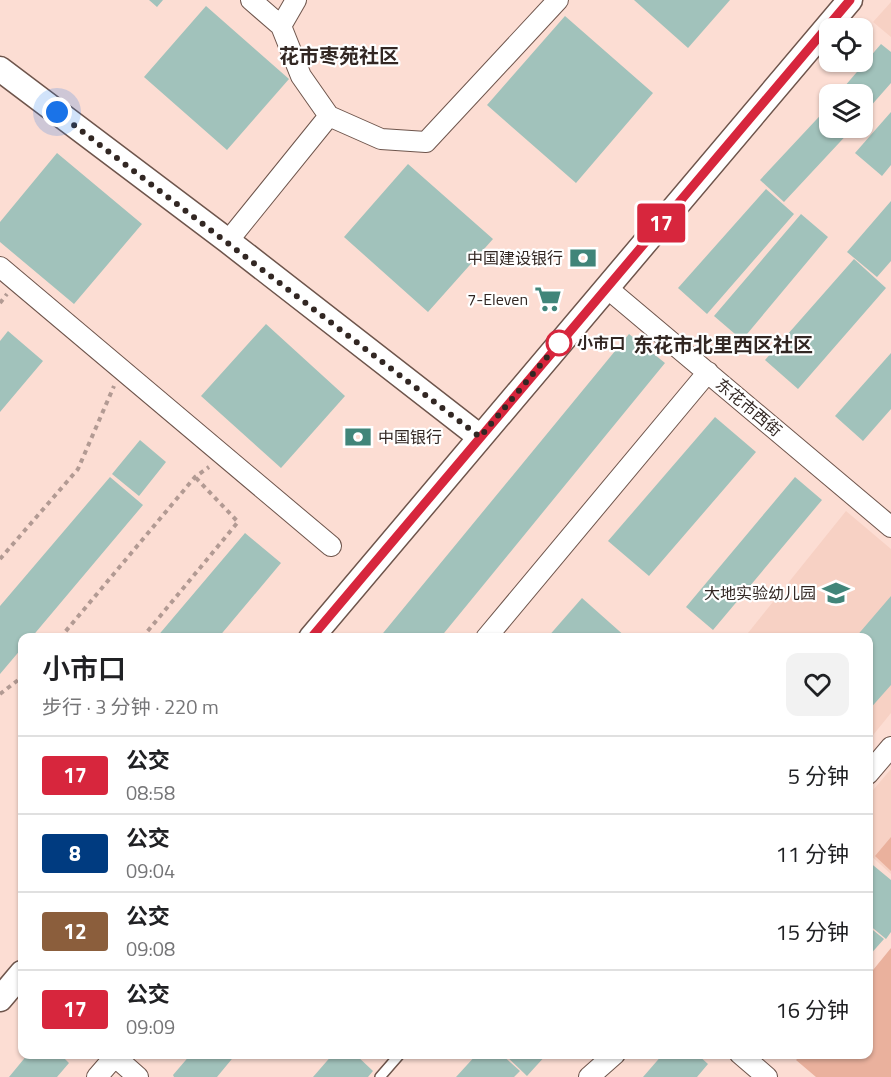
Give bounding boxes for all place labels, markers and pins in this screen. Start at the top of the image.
bank icon: 中国建设银行 [568,243,598,273]
place label: 中国建设银行 [467,246,563,270]
supermarket icon: 7-Eleven [533,284,563,314]
place label: 7-Eleven [467,287,528,311]
marker: 小市口 [546,330,572,356]
place label: 小市口 [577,331,625,355]
bank icon: 中国银行 [343,422,373,452]
place label: 中国银行 [378,425,442,449]
school or university icon: 大地实验幼儿园 [821,578,851,608]
place label: 大地实验幼儿园 [704,581,816,605]

